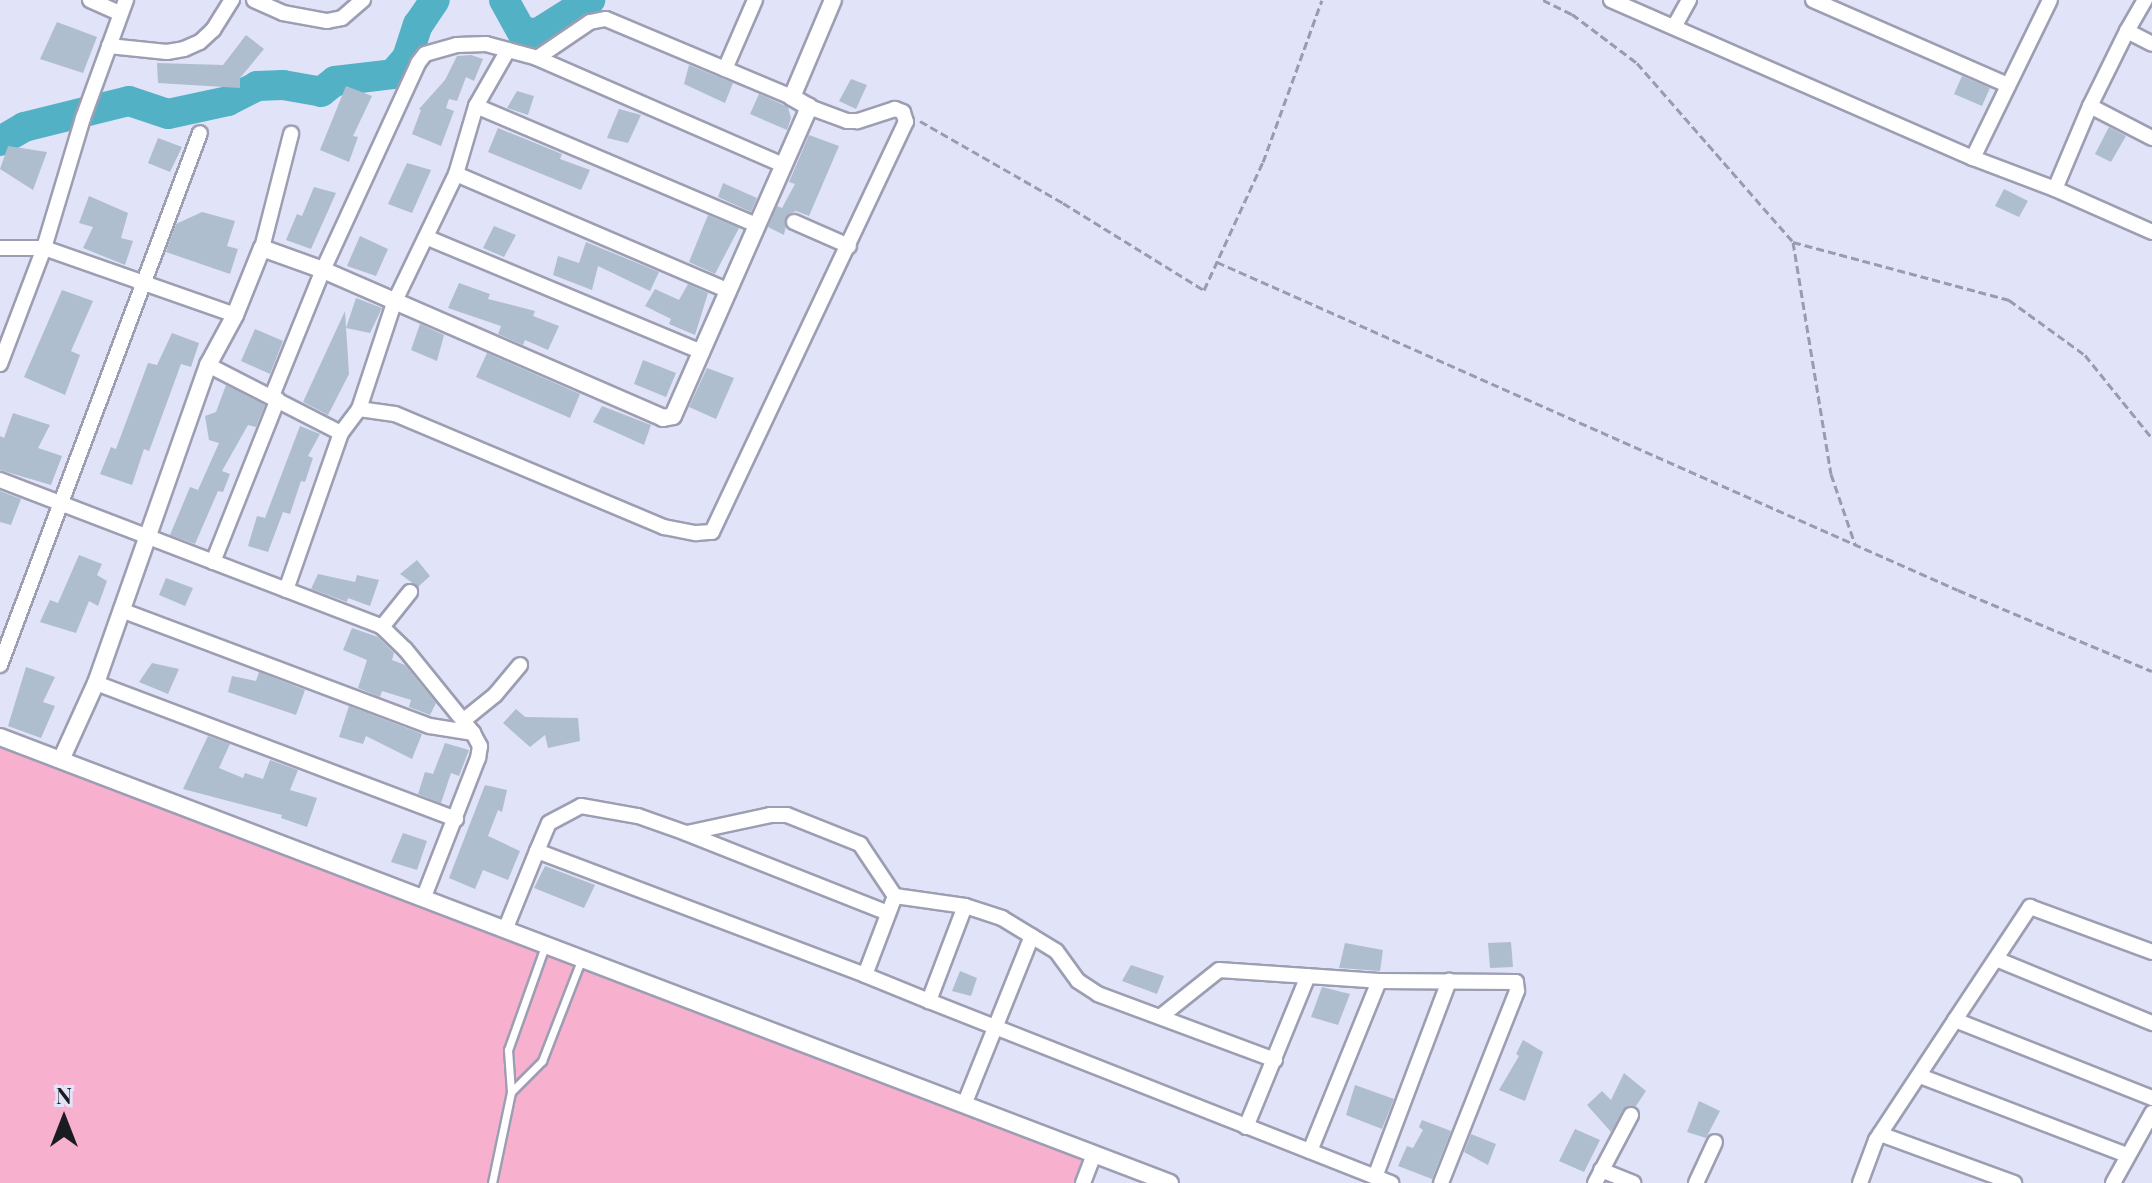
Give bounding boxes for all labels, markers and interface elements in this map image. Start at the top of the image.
north arrow [24,1079,104,1159]
text: N [56,1080,72,1110]

